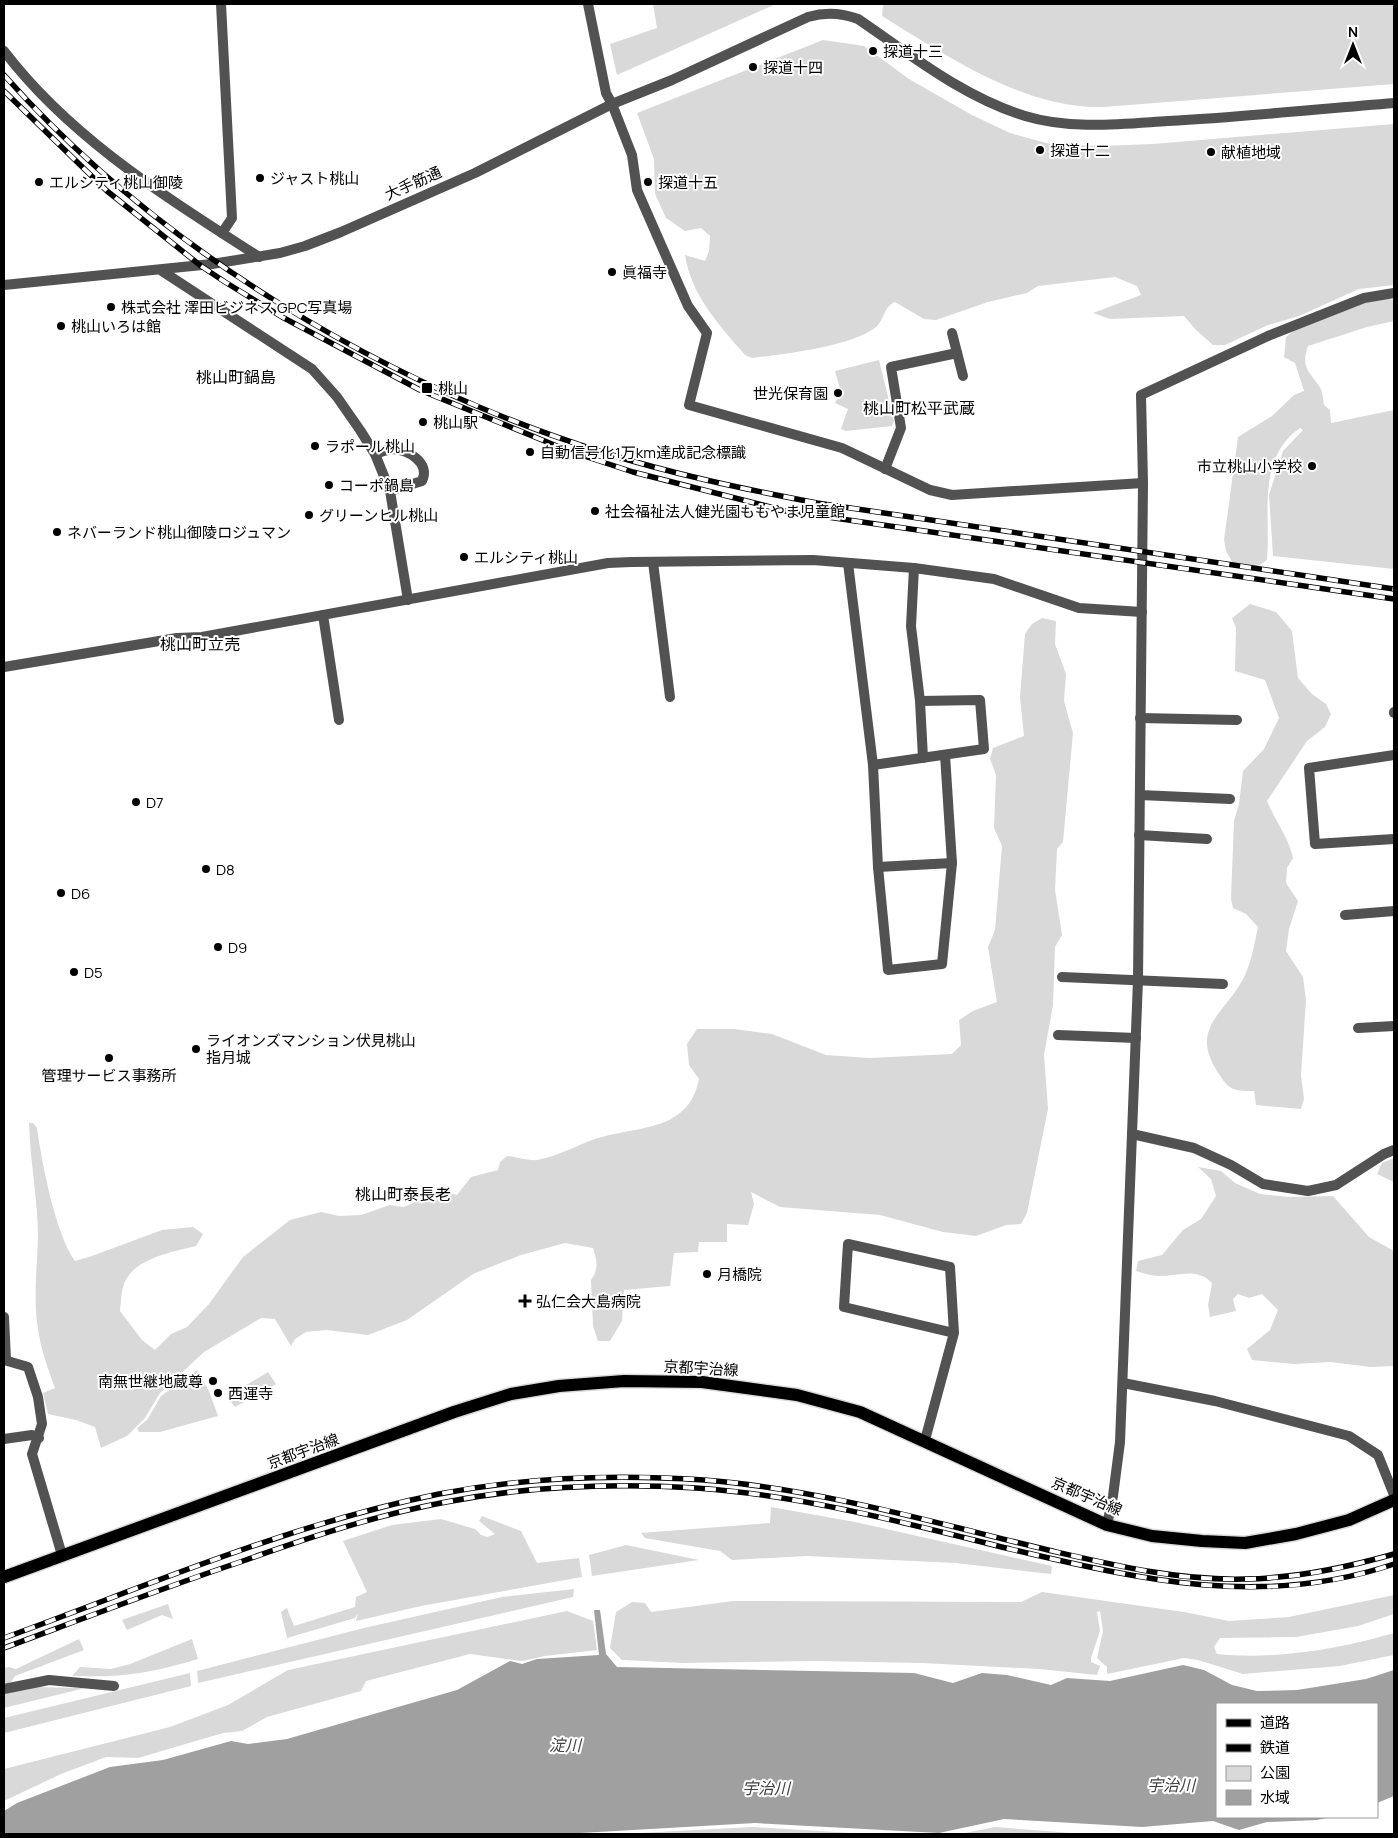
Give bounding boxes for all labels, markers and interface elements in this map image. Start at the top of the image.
north arrow [1328,20,1378,70]
text: N [1348,22,1358,41]
place label: 探道十三 [883,41,943,62]
marker: 探道十三 [867,45,879,57]
place label: 探道十四 [763,57,823,78]
marker: 探道十四 [747,61,759,73]
place label: 探道十二 [1050,140,1110,161]
place label: 献植地域 [1221,142,1281,163]
marker: 探道十二 [1034,144,1046,156]
marker: 献植地域 [1205,146,1217,158]
street label: 大手筋通 [381,161,445,205]
place label: ジャスト桃山 [270,168,359,189]
place label: エルシティ桃山御陵 [49,172,183,193]
marker: ジャスト桃山 [254,172,266,184]
place label: 探道十五 [658,172,718,193]
marker: エルシティ桃山御陵 [33,176,45,188]
marker: 探道十五 [642,176,654,188]
place label: 眞福寺 [622,262,667,283]
marker: 眞福寺 [606,266,618,278]
place label: 株式会社 澤田ビジネス GPC写真場 [121,297,352,318]
marker: 株式会社 澤田ビジネス GPC写真場 [105,301,117,313]
place label: 桃山いろは館 [71,316,161,337]
marker: 桃山いろは館 [55,320,67,332]
district label: 桃山町鍋島 [196,366,276,388]
place label: 桃山 [438,378,468,399]
marker: 桃山 [420,381,434,395]
place label: 世光保育園 [753,383,828,404]
marker: 世光保育園 [832,387,844,399]
district label: 桃山町松平武蔵 [863,397,975,419]
place label: 桃山駅 [433,412,478,433]
marker: 桃山駅 [417,416,429,428]
place label: ラポール桃山 [325,436,415,457]
marker: ラポール桃山 [309,440,321,452]
place label: 自動信号化1万km達成記念標識 [540,442,746,463]
marker: 自動信号化1万km達成記念標識 [524,446,536,458]
place label: 市立桃山小学校 [1197,456,1302,477]
marker: 市立桃山小学校 [1306,460,1318,472]
place label: コーポ鍋島 [339,475,414,496]
marker: コーポ鍋島 [323,479,335,491]
place label: 社会福祉法人健光園ももやま児童館 [605,501,845,522]
place label: グリーンヒル桃山 [319,505,438,526]
marker: 社会福祉法人健光園ももやま児童館 [589,505,601,517]
marker: グリーンヒル桃山 [303,509,315,521]
place label: ネバーランド桃山御陵ロジュマン [67,522,291,543]
marker: ネバーランド桃山御陵ロジュマン [51,526,63,538]
place label: エルシティ桃山 [474,547,578,568]
marker: エルシティ桃山 [458,551,470,563]
district label: 桃山町立売 [160,633,240,655]
place label: D7 [146,792,164,813]
marker: D7 [130,796,142,808]
place label: D8 [216,859,235,880]
marker: D8 [200,863,212,875]
place label: D6 [71,883,90,904]
marker: D6 [55,887,67,899]
place label: D9 [228,937,247,958]
marker: D9 [212,941,224,953]
place label: D5 [84,962,103,983]
marker: D5 [68,966,80,978]
place label: ライオンズマンション伏見桃山 指月城 [206,1030,416,1068]
marker: ライオンズマンション伏見桃山 指月城 [190,1043,202,1055]
marker: 管理サービス事務所 [103,1052,115,1064]
place label: 管理サービス事務所 [41,1065,177,1086]
district label: 桃山町泰長老 [355,1183,451,1205]
place label: 月橋院 [717,1264,762,1285]
marker: 月橋院 [701,1268,713,1280]
place label: 弘仁会大島病院 [536,1291,641,1312]
marker: 弘仁会大島病院 [518,1294,532,1308]
street label: 京都宇治線 [663,1356,739,1380]
place label: 南無世継地蔵尊 [98,1371,203,1392]
marker: 南無世継地蔵尊 [207,1375,219,1387]
place label: 西運寺 [228,1383,273,1404]
marker: 西運寺 [212,1387,224,1399]
street label: 京都宇治線 [264,1428,342,1474]
street label: 京都宇治線 [1048,1472,1126,1520]
legend [1216,1703,1378,1818]
text: 道路 [1260,1712,1290,1733]
water label: 淀川 [549,1734,583,1756]
text: 鉄道 [1260,1737,1290,1758]
text: 公園 [1260,1762,1290,1783]
water label: 宇治川 [1147,1774,1197,1796]
water label: 宇治川 [742,1777,792,1799]
text: 水域 [1260,1787,1290,1808]

